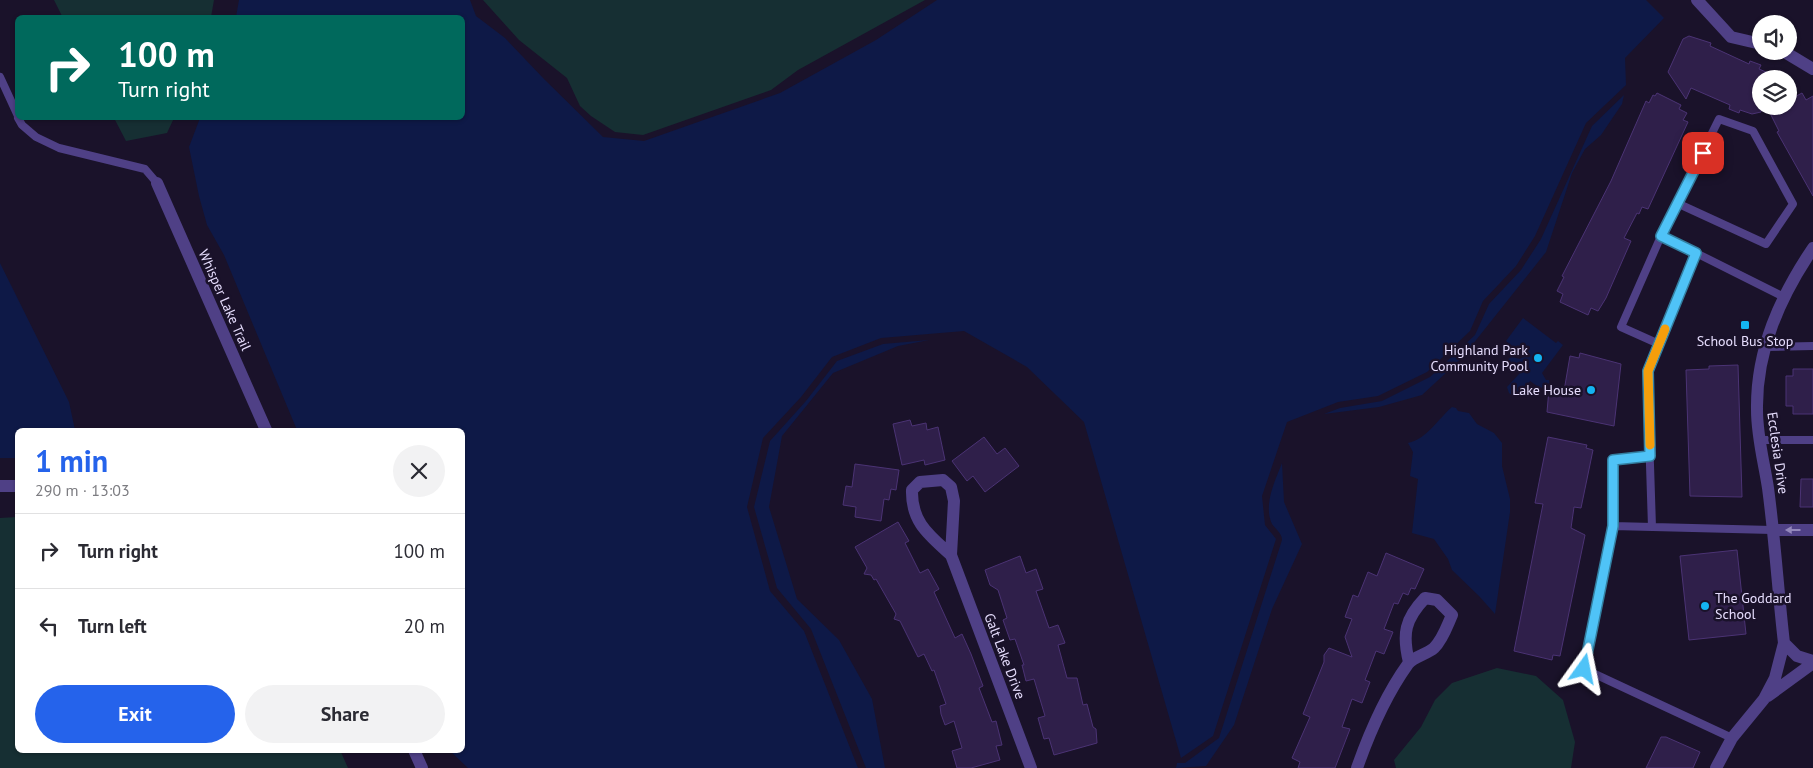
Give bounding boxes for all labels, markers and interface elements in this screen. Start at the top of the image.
map controls [1752,15,1797,115]
button: sound [1752,15,1797,60]
text: 100 m [118,31,215,77]
icon: right [35,35,100,100]
button: layers [1752,70,1797,115]
text: Turn right [118,75,210,103]
pin [1682,132,1724,174]
icon: arrive [1689,139,1717,167]
street label: Whisper Lake Trail [195,247,255,353]
marker: School Bus Stop [1739,319,1751,331]
place label: School Bus Stop [1697,332,1793,350]
place label: Highland Park Community Pool [1430,341,1528,375]
marker: Highland Park Community Pool [1532,352,1544,364]
place label: Lake House [1512,381,1581,399]
marker: Lake House [1585,384,1597,396]
street label: Ecclesia Drive [1763,411,1793,495]
text: 1 min [35,441,108,480]
button: close [393,445,445,497]
text: 290 m · 13:03 [35,480,130,500]
one-way arrow [1784,526,1800,534]
icon: right [35,537,63,565]
text: Turn right [78,539,158,563]
text: 100 m [393,539,445,563]
place label: The Goddard School [1715,589,1792,623]
marker: The Goddard School [1699,600,1711,612]
street label: Galt Lake Drive [980,610,1030,702]
icon: left [35,612,63,640]
text: Turn left [78,614,147,638]
text: 20 m [404,614,445,638]
position arrow [1557,642,1609,694]
button: Exit [35,685,235,743]
button: Share [245,685,445,743]

